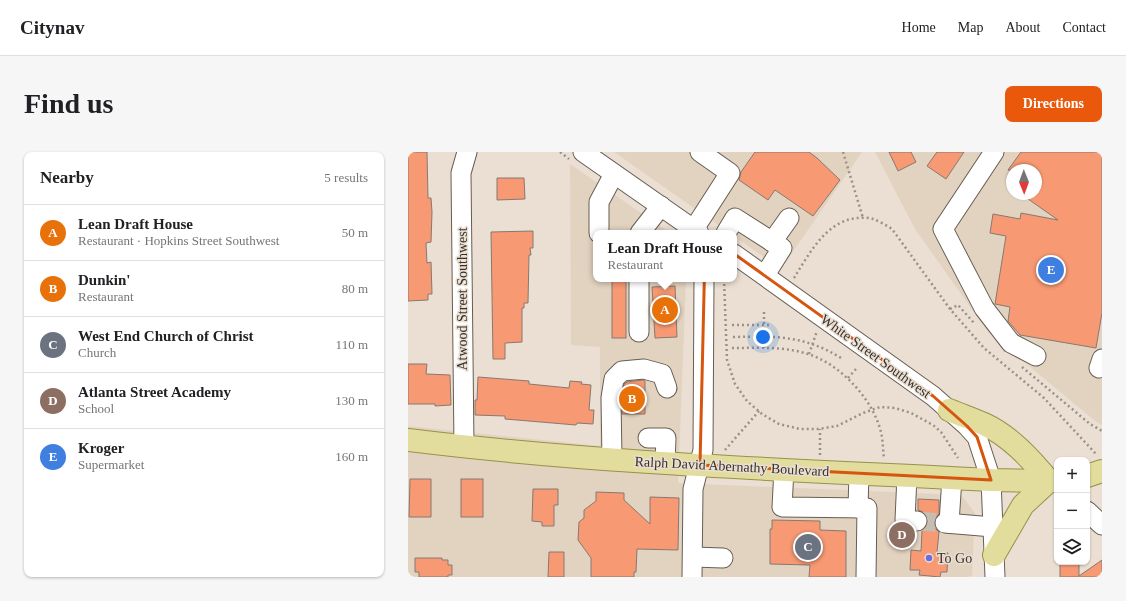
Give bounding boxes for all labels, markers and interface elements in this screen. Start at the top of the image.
text: Citynav [20,17,84,38]
text: Home [902,20,936,35]
text: Map [958,20,983,35]
text: About [1005,20,1040,35]
text: Contact [1062,20,1106,35]
button: Directions [1005,86,1102,122]
text: Find us [24,88,114,119]
north arrow [1006,164,1042,200]
text: Nearby [40,168,94,187]
text: 5 results [324,170,368,185]
text: Lean Draft House [78,216,193,232]
text: A [48,225,58,240]
text: 50 m [342,225,368,240]
street label: Atwood Street Southwest [455,227,470,371]
popup [593,230,737,282]
text: Restaurant · Hopkins Street Southwest [78,233,279,248]
text: Lean Draft House [608,240,723,256]
pin: E [1038,255,1064,285]
text: Restaurant [608,257,663,272]
text: Dunkin' [78,272,131,288]
text: B [49,281,57,296]
text: 80 m [342,281,368,296]
text: Restaurant [78,289,134,304]
pin: A [652,295,678,325]
street label: White Street Southwest [818,311,934,401]
your location [753,327,773,347]
text: West End Church of Christ [78,328,254,344]
text: C [48,337,58,352]
text: 110 m [336,337,368,352]
text: Church [78,345,116,360]
text: Atlanta Street Academy [78,384,231,400]
pin: B [619,384,645,414]
text: D [48,393,58,408]
text: 130 m [335,393,368,408]
text: School [78,401,114,416]
text: Kroger [78,440,124,456]
text: E [49,449,57,464]
text: 160 m [335,449,368,464]
street label: Ralph David Abernathy Boulevard [634,454,830,479]
text: Supermarket [78,457,144,472]
map controls [1054,457,1090,565]
button: + [1054,457,1090,493]
button: − [1054,493,1090,529]
pin: D [889,520,915,550]
button: layers [1054,529,1090,565]
pin: C [795,532,821,562]
place label: To Go [937,551,972,566]
marker: To Go [924,553,934,563]

